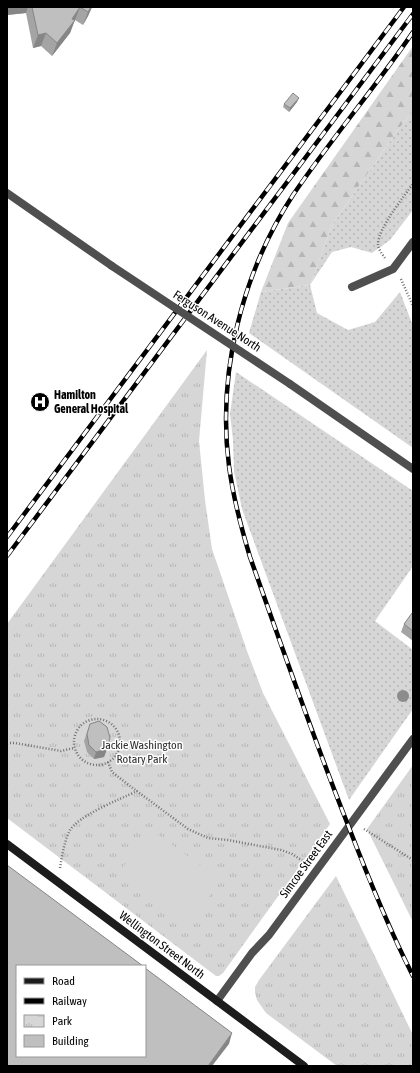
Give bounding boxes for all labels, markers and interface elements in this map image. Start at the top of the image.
street label: Ferguson Avenue North [171,287,263,355]
place label: Hamilton General Hospital [54,388,129,416]
hospital icon: Hamilton General Hospital [29,391,51,413]
park label: Jackie Washington Rotary Park [101,738,183,766]
street label: Simcoe Street East [277,827,335,900]
street label: Wellington Street North [116,908,208,982]
legend [16,965,146,1057]
text: Road [52,974,75,988]
text: Railway [52,994,87,1008]
text: Park [52,1014,73,1028]
text: Building [52,1034,90,1048]

